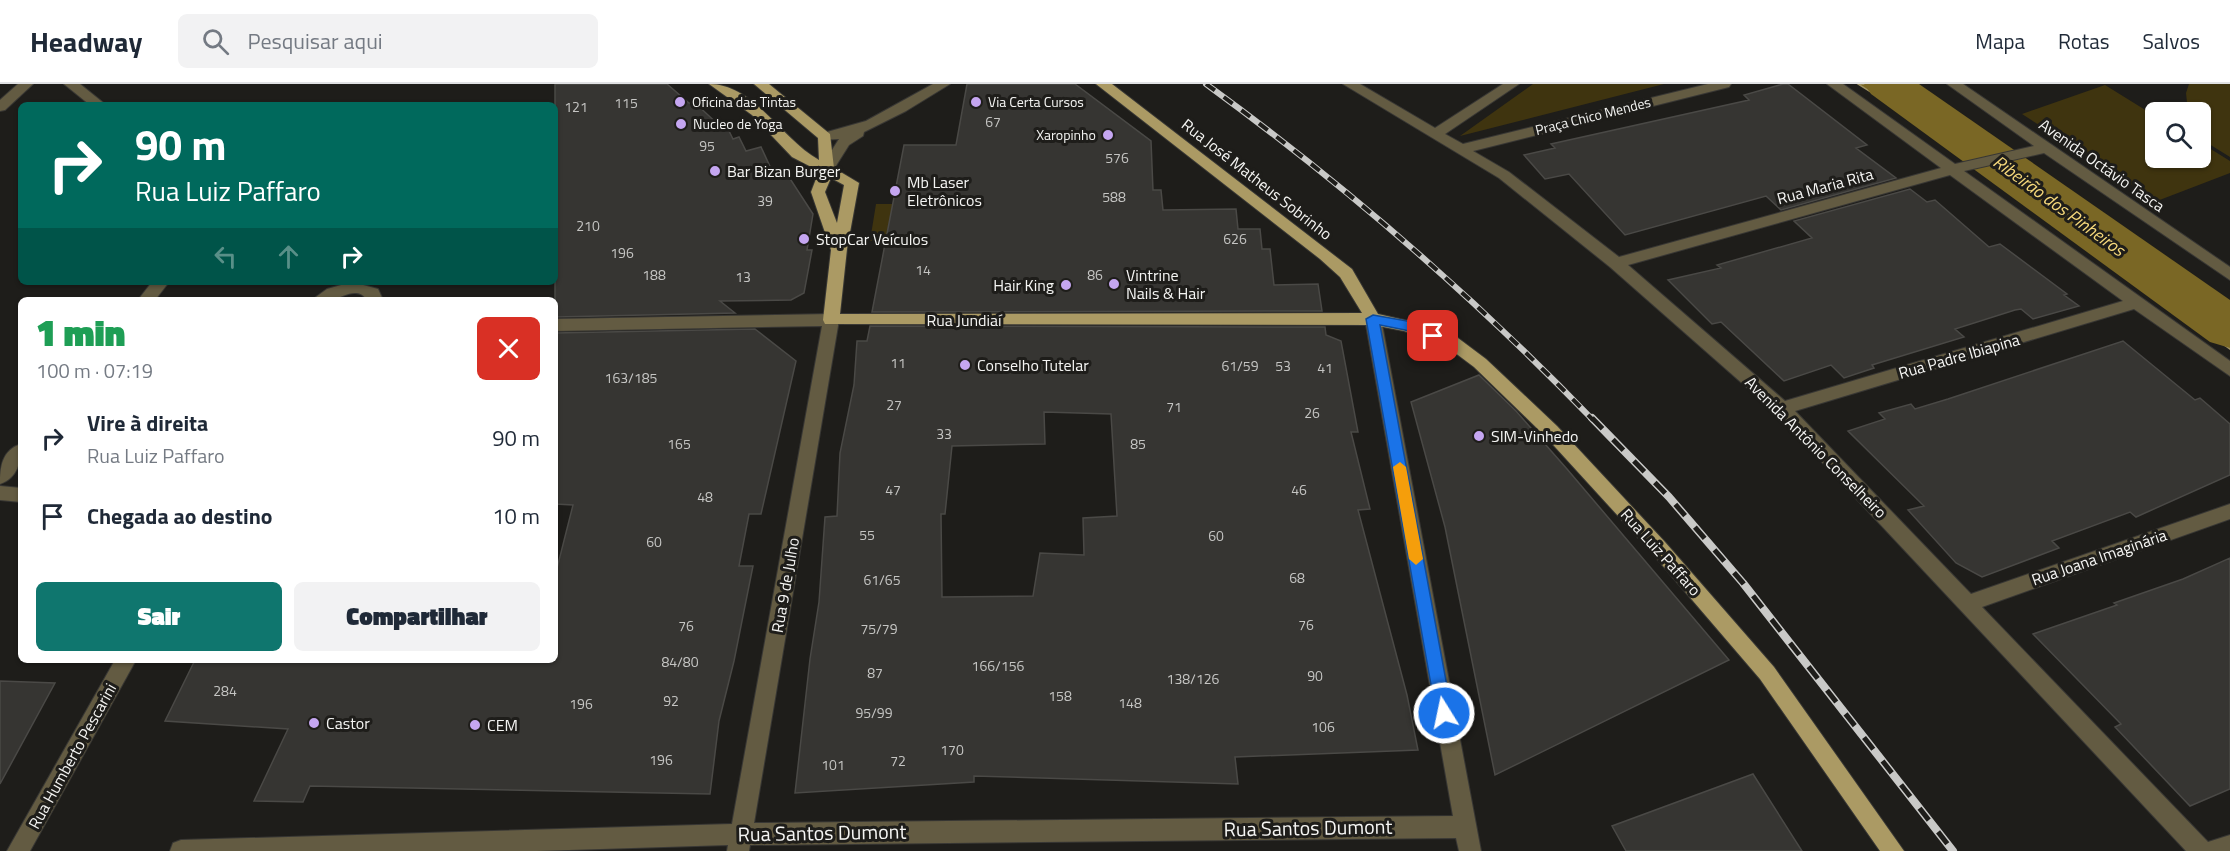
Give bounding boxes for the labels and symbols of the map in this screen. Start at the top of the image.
place label: Oficina das Tintas [692,91,796,112]
place label: Via Certa Cursos [988,91,1084,112]
street label: Praça Chico Mendes [1533,91,1653,140]
house number: 115 [614,92,638,113]
marker: Oficina das Tintas [673,95,687,109]
marker: Via Certa Cursos [969,95,983,109]
house number: 121 [564,96,588,117]
house number: 67 [985,111,1001,132]
place label: Nucleo de Yoga [693,113,783,134]
street label: Rua José Matheus Sobrinho [1177,113,1337,245]
street label: Avenida Octávio Tasca [2034,113,2170,217]
marker: Nucleo de Yoga [674,117,688,131]
place label: Xaropinho [1036,124,1096,145]
marker: Xaropinho [1101,128,1115,142]
house number: 95 [699,135,715,156]
house number: 576 [1105,147,1129,168]
water label: Ribeirão dos Pinheiros [1988,148,2132,264]
place label: Bar Bizan Burger [727,159,841,183]
street label: Rua Maria Rita [1774,162,1876,210]
marker: Bar Bizan Burger [708,164,722,178]
place label: Mb Laser Eletrônicos [907,170,982,212]
marker: Mb Laser Eletrônicos [888,184,902,198]
house number: 588 [1102,186,1126,207]
house number: 39 [757,190,773,211]
house number: 210 [576,215,600,236]
place label: StopCar Veículos [816,227,928,251]
house number: 626 [1223,228,1247,249]
marker: StopCar Veículos [797,232,811,246]
house number: 196 [610,242,634,263]
house number: 14 [915,259,931,280]
place label: Vintrine Nails & Hair [1126,263,1206,305]
house number: 188 [642,264,666,285]
house number: 86 [1087,264,1103,285]
house number: 13 [735,266,751,287]
place label: Hair King [993,273,1054,297]
marker: Vintrine Nails & Hair [1107,277,1121,291]
marker: Hair King [1059,278,1073,292]
street label: Rua Jundiaí [926,308,1003,332]
pin [1407,310,1458,361]
street label: Rua Padre Ibiapina [1896,327,2022,385]
house number: 11 [890,352,906,373]
place label: Conselho Tutelar [977,353,1089,377]
house number: 61/59 [1221,355,1259,376]
house number: 53 [1275,355,1291,376]
house number: 41 [1317,357,1333,378]
marker: Conselho Tutelar [958,358,972,372]
house number: 163/185 [605,367,658,388]
street label: Avenida Antônio Conselheiro [1740,371,1892,523]
house number: 27 [886,394,902,415]
house number: 71 [1166,396,1182,417]
house number: 26 [1304,402,1320,423]
house number: 33 [936,423,952,444]
place label: SIM-Vinhedo [1491,424,1579,448]
marker: SIM-Vinhedo [1472,429,1486,443]
house number: 165 [667,433,691,454]
house number: 85 [1130,433,1146,454]
house number: 47 [885,479,901,500]
house number: 46 [1291,479,1307,500]
house number: 48 [697,486,713,507]
street label: Rua Luiz Paffaro [1615,503,1707,601]
street label: Rua Joana Imaginária [2028,523,2170,591]
house number: 55 [859,524,875,545]
house number: 60 [1208,525,1224,546]
house number: 60 [646,531,662,552]
street label: Rua 9 de Julho [765,536,805,634]
house number: 68 [1289,567,1305,588]
house number: 61/65 [863,569,901,590]
house number: 76 [1298,614,1314,635]
house number: 76 [678,615,694,636]
house number: 75/79 [860,618,898,639]
house number: 84/80 [661,651,699,672]
house number: 166/156 [972,655,1025,676]
house number: 87 [867,662,883,683]
house number: 90 [1307,665,1323,686]
house number: 138/126 [1167,668,1220,689]
street label: Rua Humberto Pescarini [22,679,122,833]
house number: 284 [213,680,237,701]
position arrow [1412,681,1476,745]
house number: 158 [1048,685,1072,706]
house number: 92 [663,690,679,711]
house number: 148 [1118,692,1142,713]
house number: 196 [569,693,593,714]
house number: 95/99 [855,702,893,723]
place label: Castor [326,711,370,735]
place label: CEM [487,713,518,737]
marker: Castor [307,716,321,730]
house number: 106 [1311,716,1335,737]
marker: CEM [468,718,482,732]
house number: 170 [940,739,964,760]
house number: 196 [649,749,673,770]
house number: 72 [890,750,906,771]
house number: 101 [821,754,845,775]
street label: Rua Santos Dumont [1223,811,1393,844]
street label: Rua Santos Dumont [737,816,907,849]

